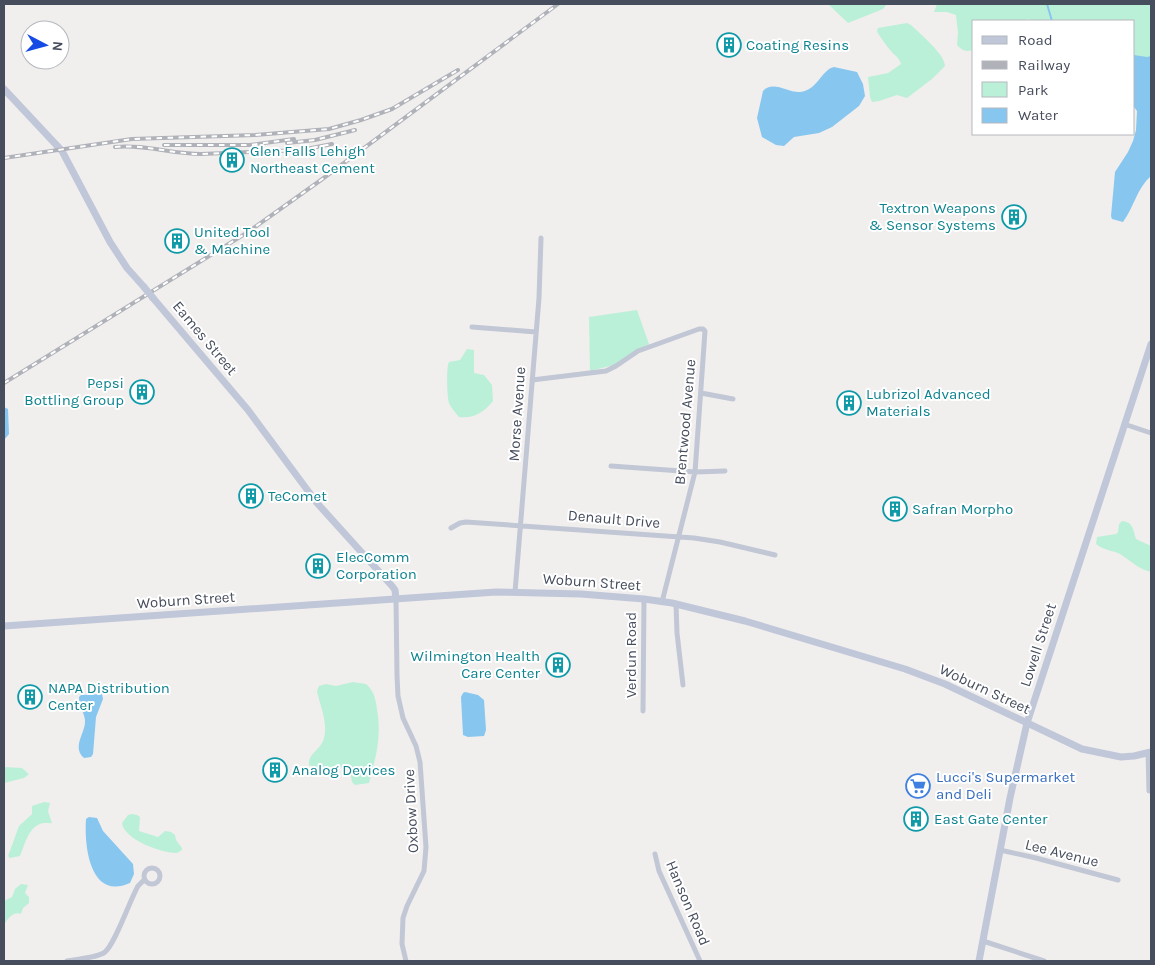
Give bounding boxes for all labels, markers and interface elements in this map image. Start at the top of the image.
north arrow [20,20,70,70]
legend [972,20,1135,135]
text: Road [1018,31,1053,49]
building icon: Coating Resins [716,32,742,58]
place label: Coating Resins [746,36,849,54]
text: N [48,40,66,52]
text: Railway [1018,56,1070,74]
text: Park [1018,81,1048,99]
text: Water [1018,106,1059,124]
place label: Glen Falls Lehigh Northeast Cement [250,142,375,177]
building icon: Glen Falls Lehigh Northeast Cement [219,147,245,173]
place label: Textron Weapons & Sensor Systems [869,199,996,234]
building icon: Textron Weapons & Sensor Systems [1001,204,1027,230]
place label: United Tool & Machine [194,223,270,258]
building icon: United Tool & Machine [164,228,190,254]
street label: Eames Street [169,297,241,379]
street label: Brentwood Avenue [671,358,699,486]
street label: Morse Avenue [505,366,529,462]
place label: Pepsi Bottling Group [24,374,124,409]
building icon: Pepsi Bottling Group [129,379,155,405]
place label: Lubrizol Advanced Materials [866,385,991,420]
building icon: Lubrizol Advanced Materials [836,390,862,416]
building icon: TeComet [238,483,264,509]
place label: TeComet [268,487,327,505]
building icon: Safran Morpho [882,496,908,522]
place label: Safran Morpho [912,500,1013,518]
street label: Denault Drive [567,506,661,532]
place label: ElecComm Corporation [336,548,417,583]
building icon: ElecComm Corporation [305,553,331,579]
street label: Woburn Street [542,570,642,594]
street label: Woburn Street [136,588,236,612]
street label: Lowell Street [1016,601,1060,689]
street label: Verdun Road [622,612,640,698]
place label: Wilmington Health Care Center [411,647,541,682]
building icon: Wilmington Health Care Center [545,652,571,678]
street label: Woburn Street [937,660,1034,718]
place label: NAPA Distribution Center [48,679,170,714]
building icon: NAPA Distribution Center [17,684,43,710]
building icon: Analog Devices [262,757,288,783]
place label: Analog Devices [292,761,395,779]
place label: Lucci's Supermarket and Deli [936,768,1075,803]
street label: Oxbow Drive [400,769,422,853]
supermarket icon: Lucci's Supermarket and Deli [905,773,931,799]
building icon: East Gate Center [903,806,929,832]
place label: East Gate Center [934,810,1048,828]
street label: Lee Avenue [1023,835,1101,871]
street label: Hanson Road [662,858,714,948]

